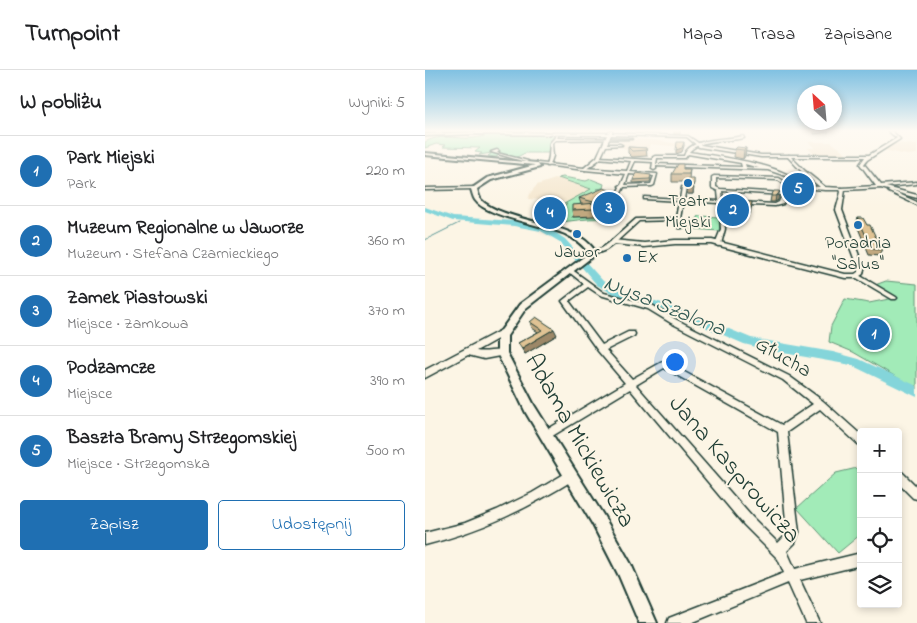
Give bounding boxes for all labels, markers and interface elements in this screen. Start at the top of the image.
text: Turnpoint [25,17,120,52]
text: Mapa [683,22,723,48]
text: Trasa [751,22,795,48]
text: Zapisane [823,22,892,48]
north arrow [797,85,842,130]
text: W pobliżu [20,88,102,118]
text: Wyniki: 5 [349,91,405,115]
text: Park Miejski [67,145,155,172]
text: 1 [33,159,39,183]
text: 220 m [366,159,405,183]
pin: 5 [782,170,814,208]
text: Park [67,172,96,196]
marker: Teatr Miejski [682,177,694,189]
pin: 3 [593,189,625,227]
place label: Teatr Miejski [665,189,711,236]
pin: 2 [717,191,749,229]
pin: 4 [534,194,566,232]
text: Muzeum Regionalne w Jaworze [67,215,304,242]
marker: Poradnia "Salus" [852,219,864,231]
marker: Jawor [571,228,583,240]
text: 2 [32,229,40,253]
text: 360 m [368,229,405,253]
place label: Poradnia "Salus" [825,231,891,278]
place label: Jawor [554,240,600,266]
text: Muzeum · Stefana Czarnieckiego [67,242,279,266]
place label: EX [637,245,658,271]
marker: EX [621,252,633,264]
water label: Nysa Szalona [598,268,731,346]
text: Zamek Piastowski [67,285,208,312]
text: 3 [33,299,39,323]
text: 370 m [368,299,405,323]
text: Miejsce · Zamkowa [67,312,188,336]
pin: 1 [858,315,890,353]
street label: Głucha [749,330,817,386]
street label: Adama Mickiewicza [515,347,643,535]
your location [662,349,688,375]
text: Podzamcze [67,355,155,382]
text: 4 [33,369,39,393]
text: 390 m [370,369,405,393]
text: Miejsce [67,382,112,406]
street label: Jana Kasprowicza [659,388,809,552]
text: Baszta Bramy Strzegomskiej [67,425,296,452]
map controls [857,428,902,608]
button: + [857,428,902,473]
text: 5 [31,439,41,463]
text: 500 m [366,439,405,463]
text: Miejsce · Strzegomska [67,452,210,476]
button: − [857,473,902,518]
button: Zapisz [20,500,208,550]
button: Udostępnij [218,500,405,550]
button: locate [857,518,902,563]
button: layers [857,563,902,608]

